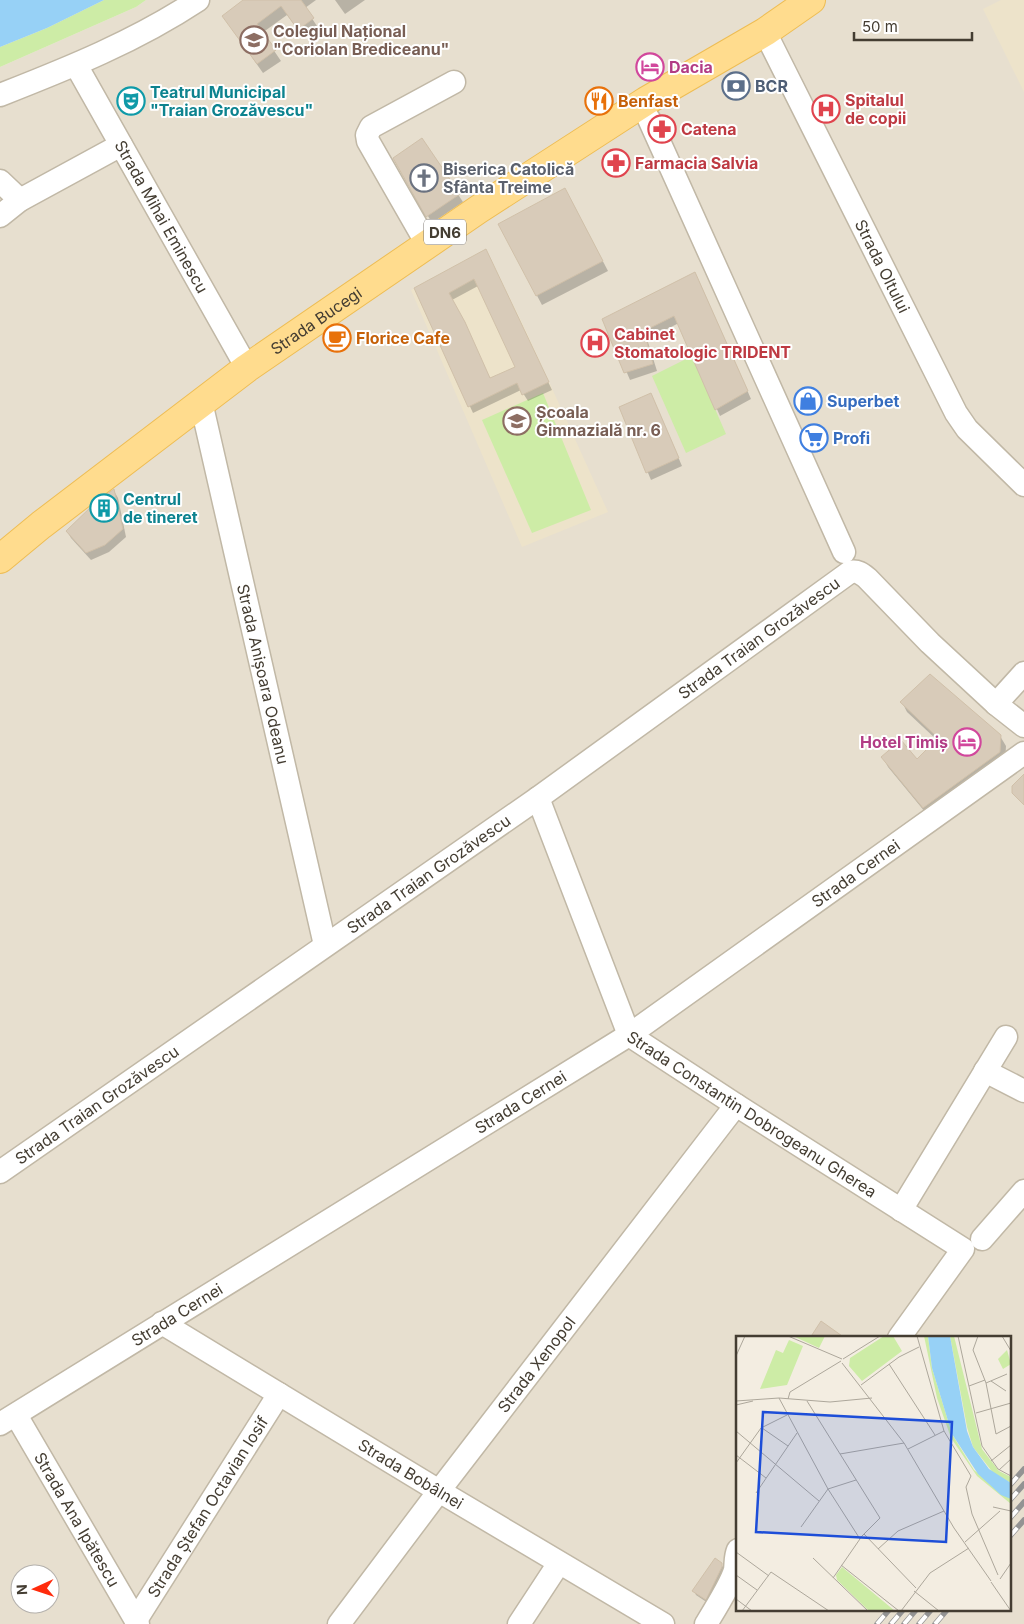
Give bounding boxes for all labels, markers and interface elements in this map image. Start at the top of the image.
scale bar [854,10,972,42]
text: 50 m [862,17,898,36]
place label: Colegiul Național "Coriolan Brediceanu" [273,21,449,59]
school or university icon: Colegiul Național "Coriolan Brediceanu" [239,25,269,55]
hotel icon: Dacia [635,52,665,82]
place label: Dacia [669,57,713,77]
bank icon: BCR [721,71,751,101]
place label: BCR [755,76,788,96]
place label: Teatrul Municipal "Traian Grozăvescu" [150,82,313,120]
theatre icon: Teatrul Municipal "Traian Grozăvescu" [116,86,146,116]
restaurant icon: Benfast [584,86,614,116]
place label: Spitalul de copii [845,90,906,128]
place label: Benfast [618,91,678,111]
hospital icon: Spitalul de copii [811,94,841,124]
pharmacy icon: Catena [647,114,677,144]
place label: Catena [681,119,737,139]
street label: Strada Mihai Eminescu [110,137,213,296]
pharmacy icon: Farmacia Salvia [601,148,631,178]
place label: Farmacia Salvia [635,153,758,173]
place label: Biserica Catolică Sfânta Treime [443,159,574,197]
church icon: Biserica Catolică Sfânta Treime [409,163,439,193]
street label: Strada Oltului [851,216,914,316]
road number: DN6 [424,220,466,244]
street label: Strada Bucegi [267,282,365,359]
cafe icon: Florice Cafe [322,323,352,353]
place label: Cabinet Stomatologic TRIDENT [614,324,791,362]
place label: Florice Cafe [356,328,450,348]
hospital icon: Cabinet Stomatologic TRIDENT [580,328,610,358]
shop icon: Superbet [793,386,823,416]
place label: Superbet [827,391,899,411]
place label: Școala Gimnazială nr. 6 [536,402,661,440]
school or university icon: Școala Gimnazială nr. 6 [502,406,532,436]
supermarket icon: Profi [799,423,829,453]
place label: Profi [833,428,870,448]
place label: Centrul de tineret [123,489,198,527]
building icon: Centrul de tineret [89,493,119,523]
street label: Strada Traian Grozăvescu [674,573,844,703]
street label: Strada Anișoara Odeanu [233,582,293,766]
hotel icon: Hotel Timiș [952,727,982,757]
place label: Hotel Timiș [860,732,948,752]
street label: Strada Traian Grozăvescu [343,810,514,938]
street label: Strada Cernei [808,835,904,911]
street label: Strada Constantin Dobrogeanu Gherea [623,1026,880,1202]
street label: Strada Traian Grozăvescu [11,1041,183,1168]
street label: Strada Cernei [471,1066,570,1138]
street label: Strada Cernei [128,1279,226,1350]
street label: Strada Xenopol [493,1312,580,1417]
inset map [736,1336,1012,1612]
street label: Strada Ștefan Octavian Iosif [143,1412,272,1601]
street label: Strada Bobâlnei [355,1434,467,1513]
street label: Strada Ana Ipătescu [30,1449,124,1590]
north arrow [10,1564,60,1614]
text: N [13,1584,30,1595]

